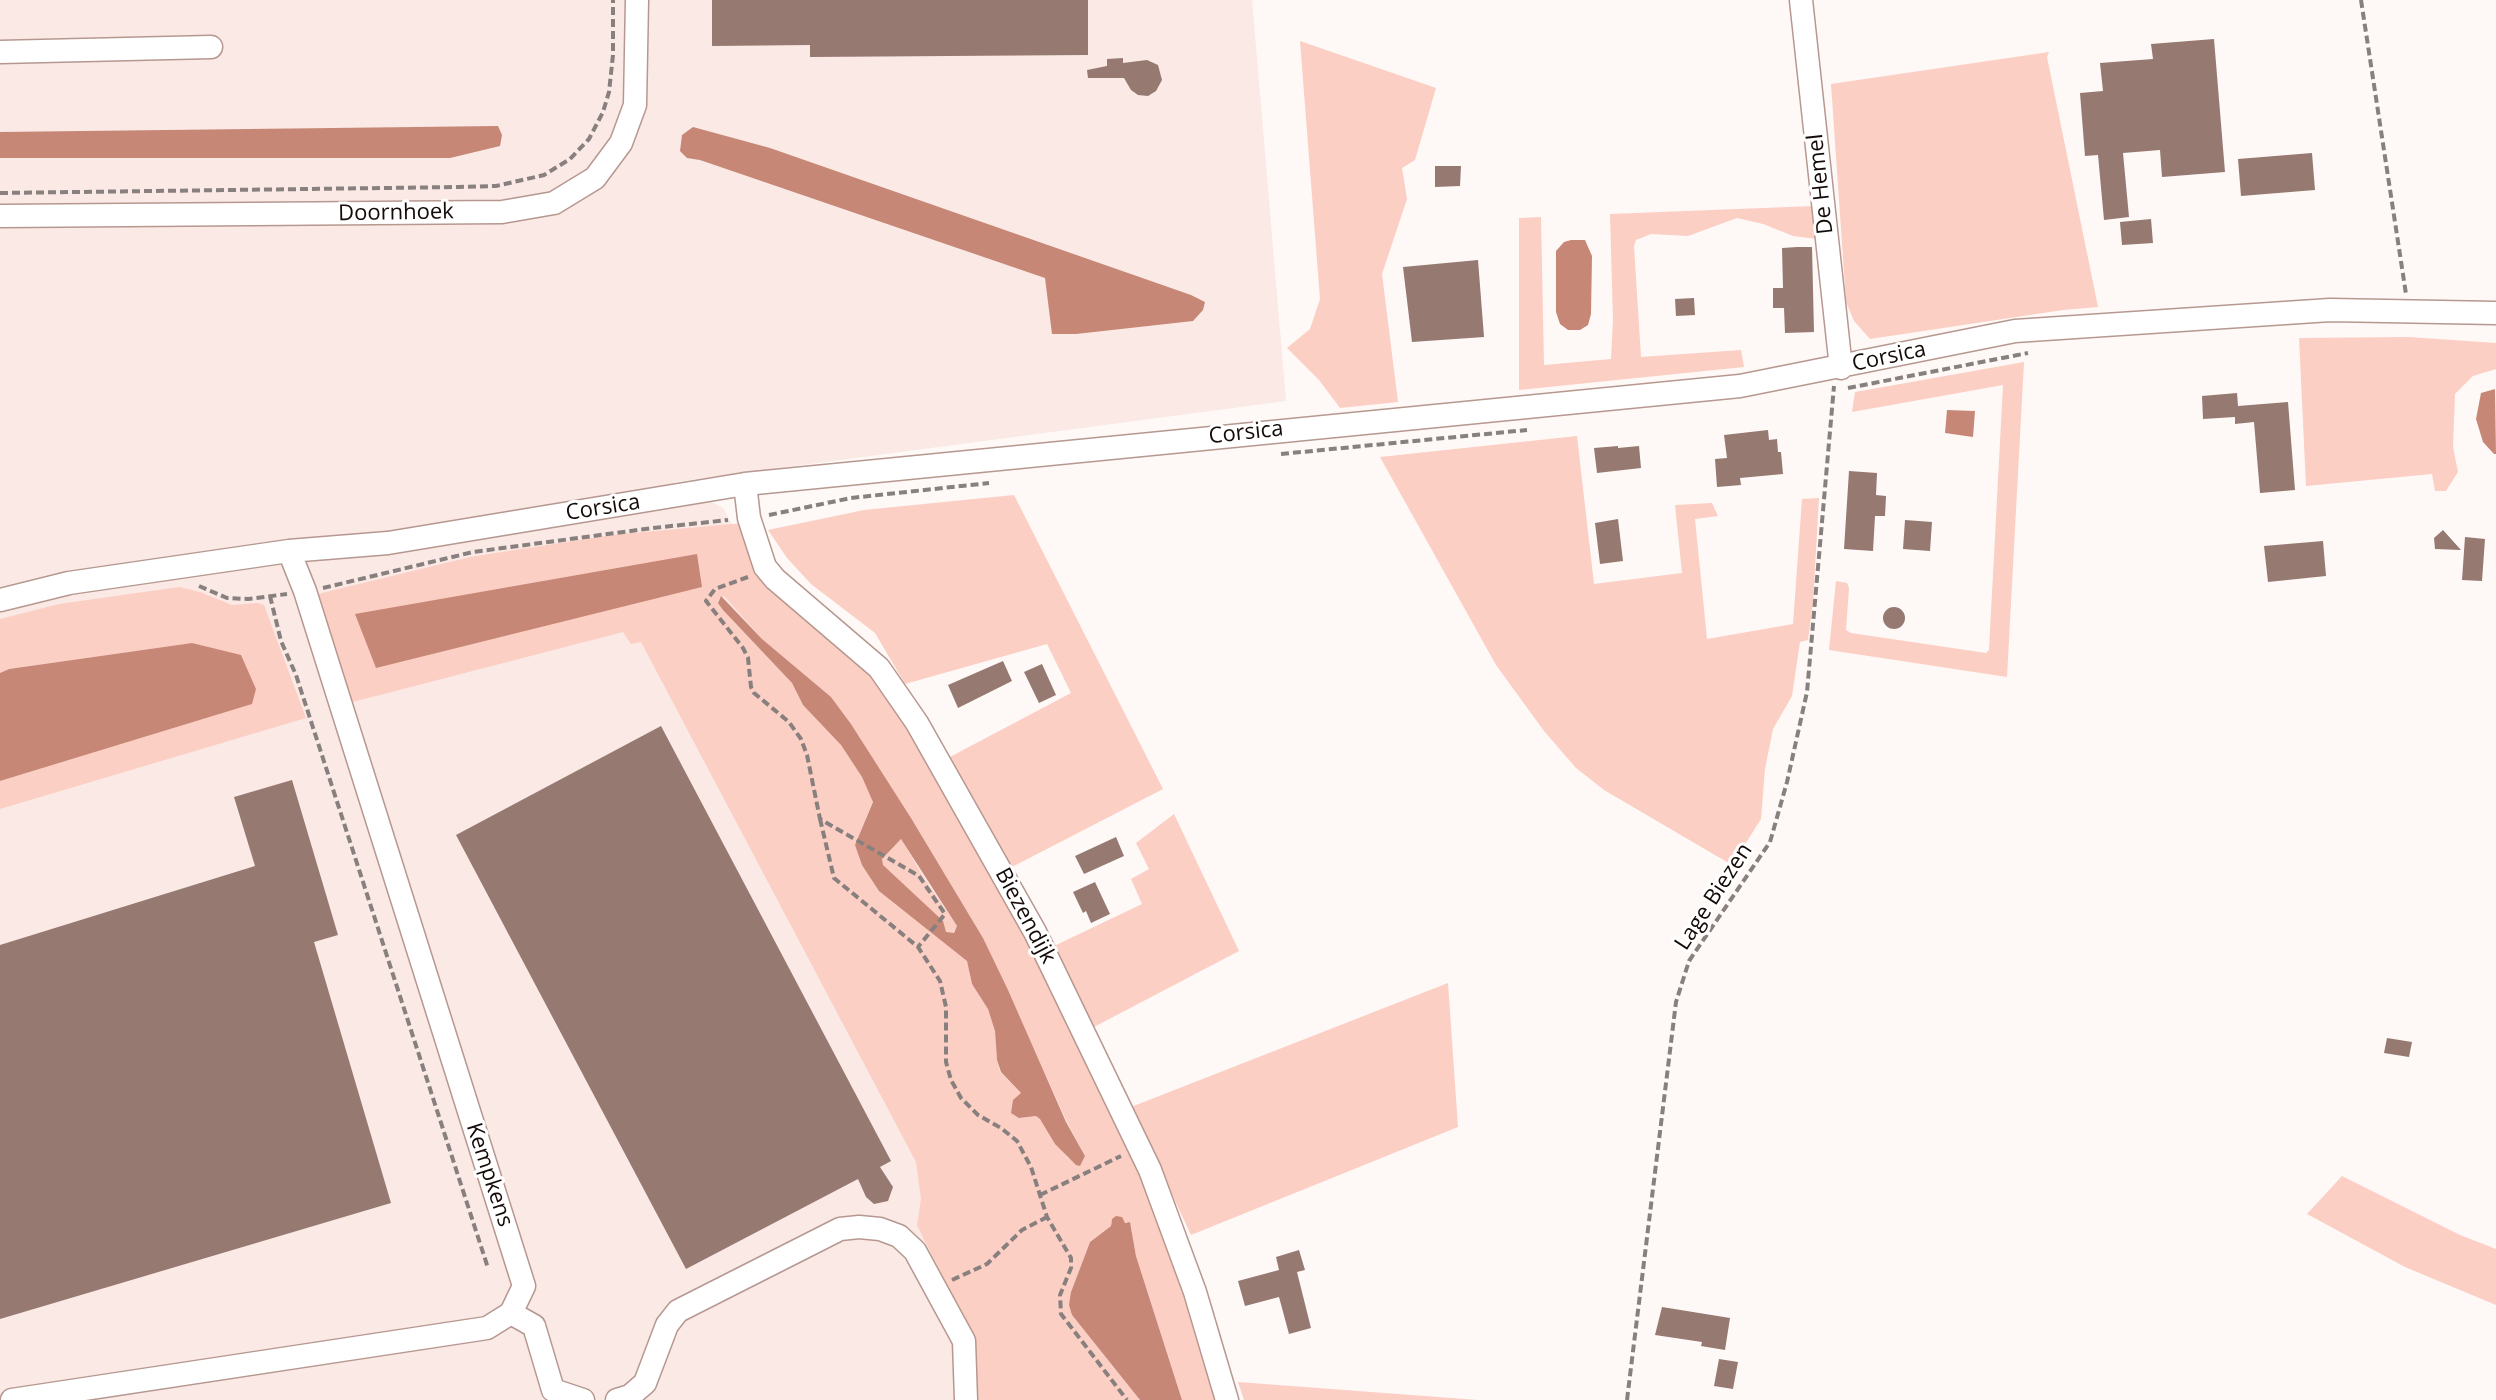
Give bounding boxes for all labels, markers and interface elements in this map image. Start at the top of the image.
street label: De Hemel [1803,132,1839,236]
street label: Doornhoek [338,199,454,227]
street label: Corsica [1850,336,1928,378]
street label: Corsica [1207,416,1285,450]
street label: Corsica [564,489,642,527]
street label: Lage Biezen [1670,839,1758,955]
street label: Biezendijk [989,864,1061,968]
street label: Kempkens [460,1120,518,1230]

